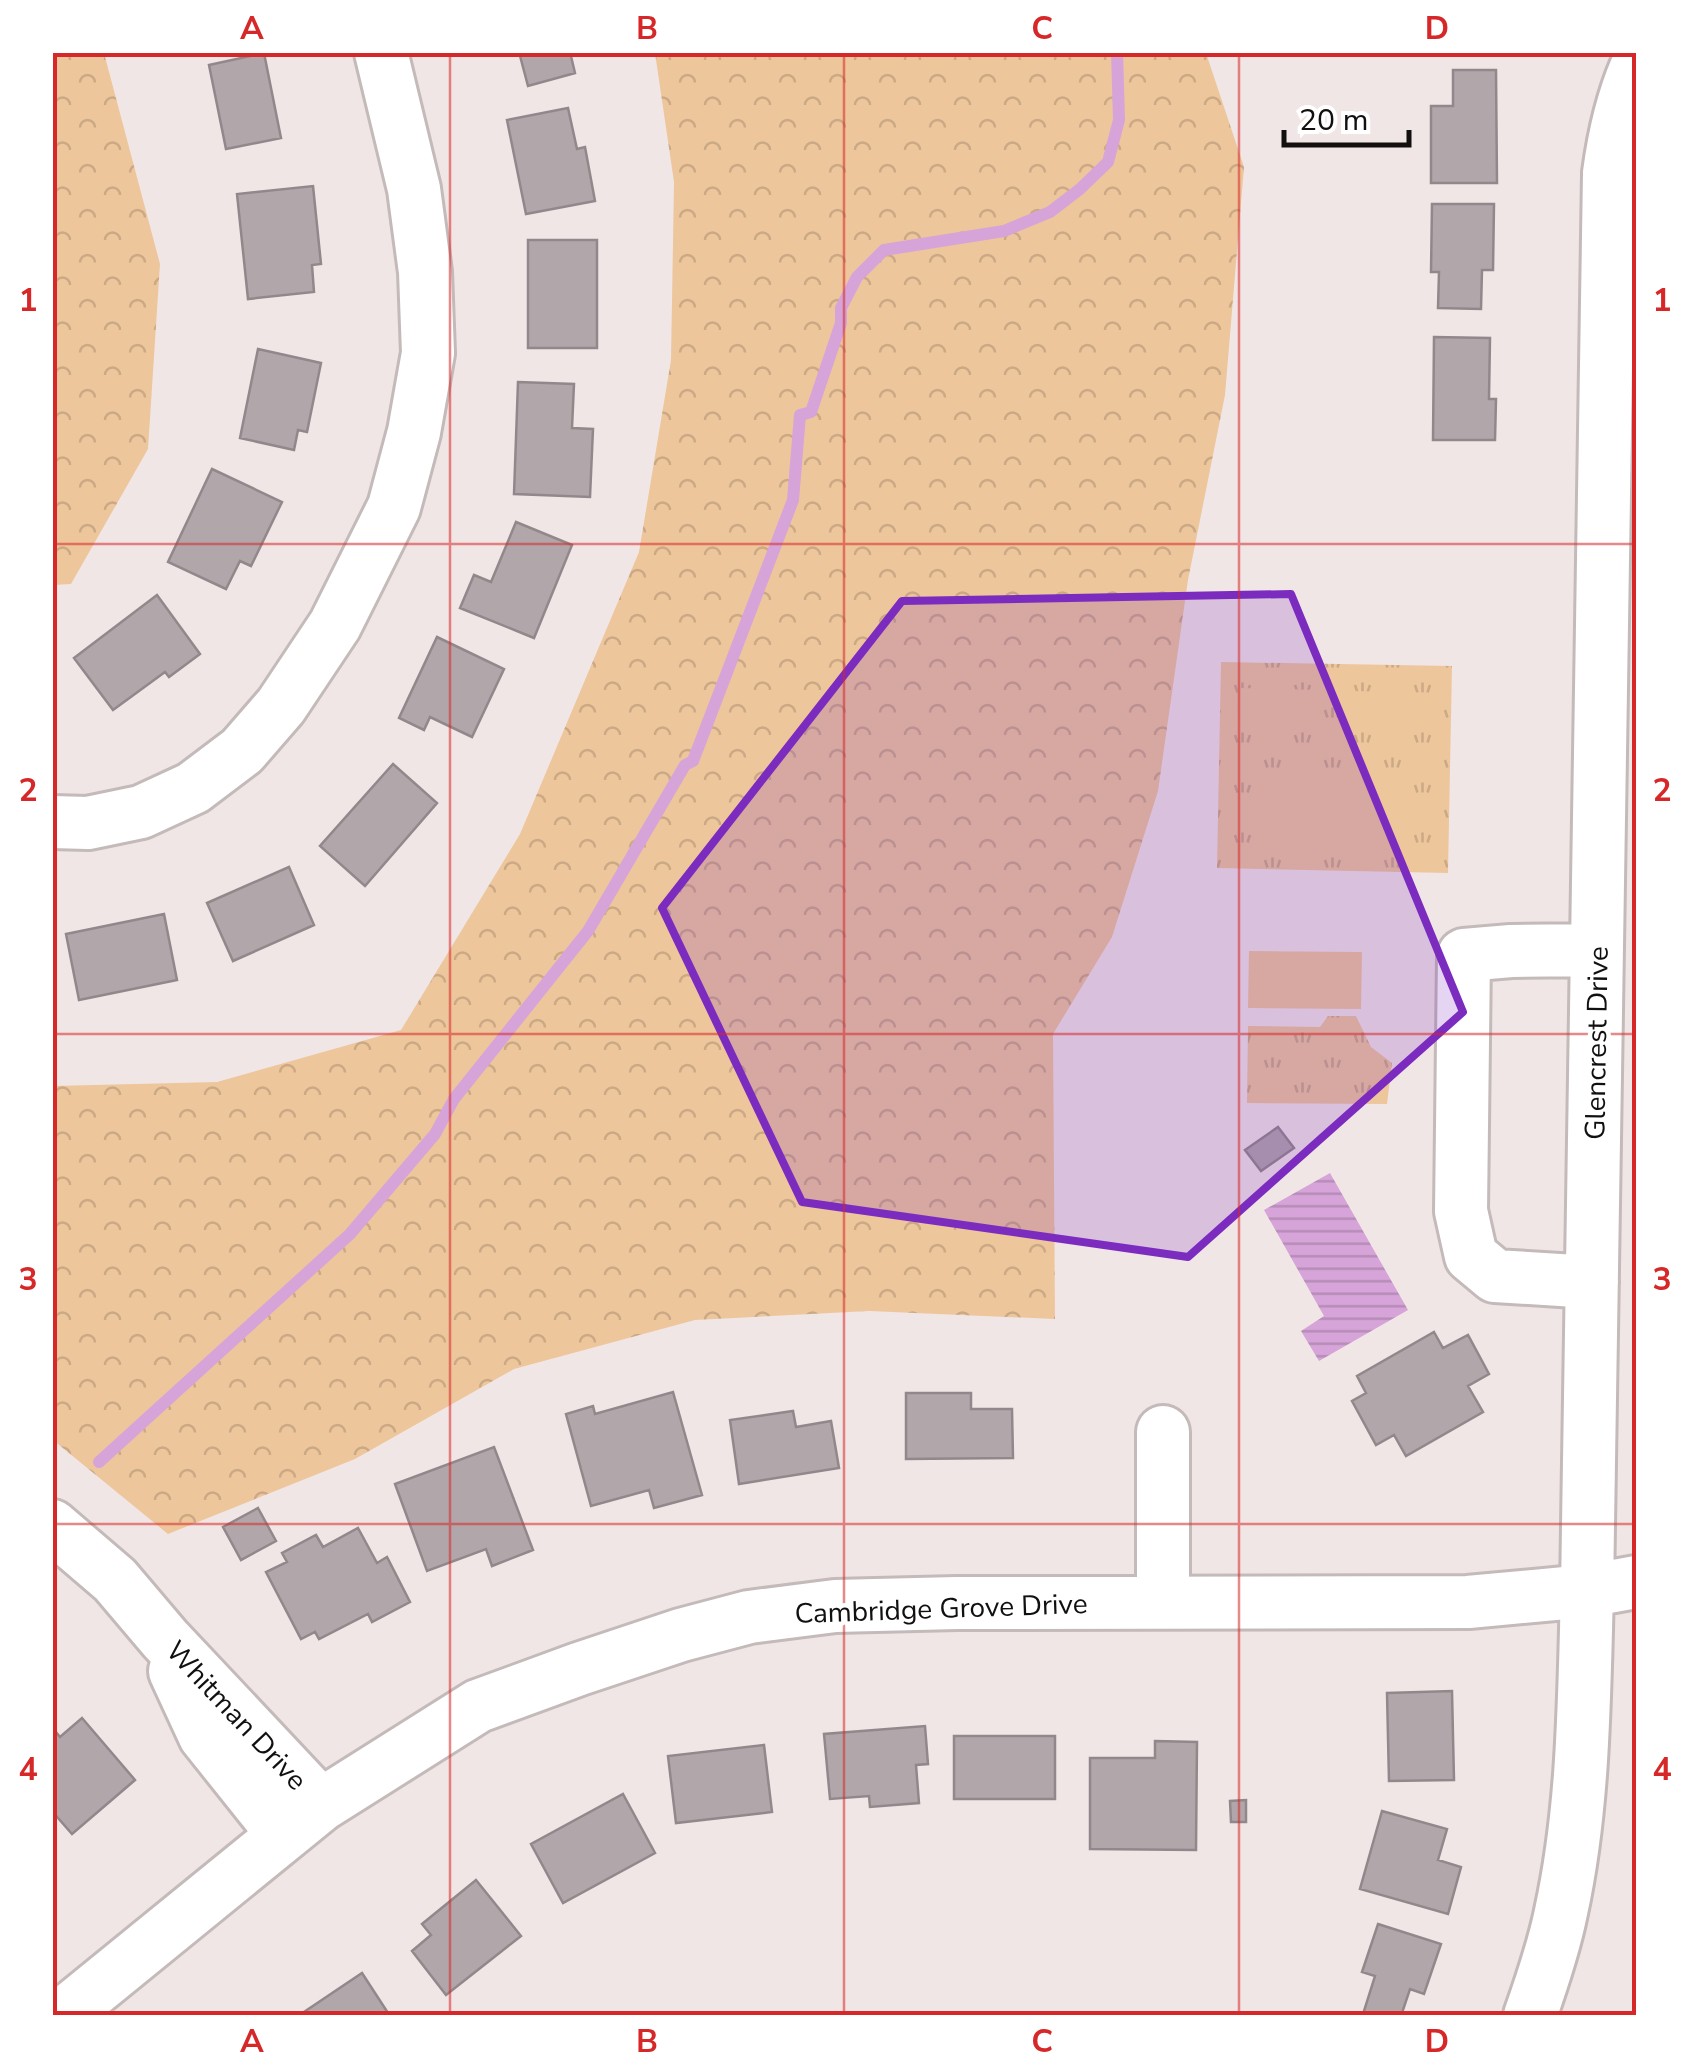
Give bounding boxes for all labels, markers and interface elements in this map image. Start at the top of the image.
text: A [240,7,264,50]
text: B [636,7,658,50]
text: C [1031,7,1053,50]
text: D [1425,7,1449,50]
scale bar [1284,85,1409,147]
text: 20 m [1299,100,1368,141]
text: 1 [18,279,38,322]
text: 1 [1652,279,1672,322]
text: 2 [18,769,38,812]
text: 2 [1652,769,1672,812]
street label: Glencrest Drive [1576,946,1618,1140]
text: 3 [18,1258,38,1301]
text: 3 [1652,1258,1672,1301]
street label: Cambridge Grove Drive [794,1585,1088,1633]
street label: Whitman Drive [157,1633,315,1799]
text: 4 [18,1748,38,1791]
text: 4 [1652,1748,1672,1791]
text: A [240,2020,264,2063]
text: B [636,2020,658,2063]
text: C [1031,2020,1053,2063]
text: D [1425,2020,1449,2063]

